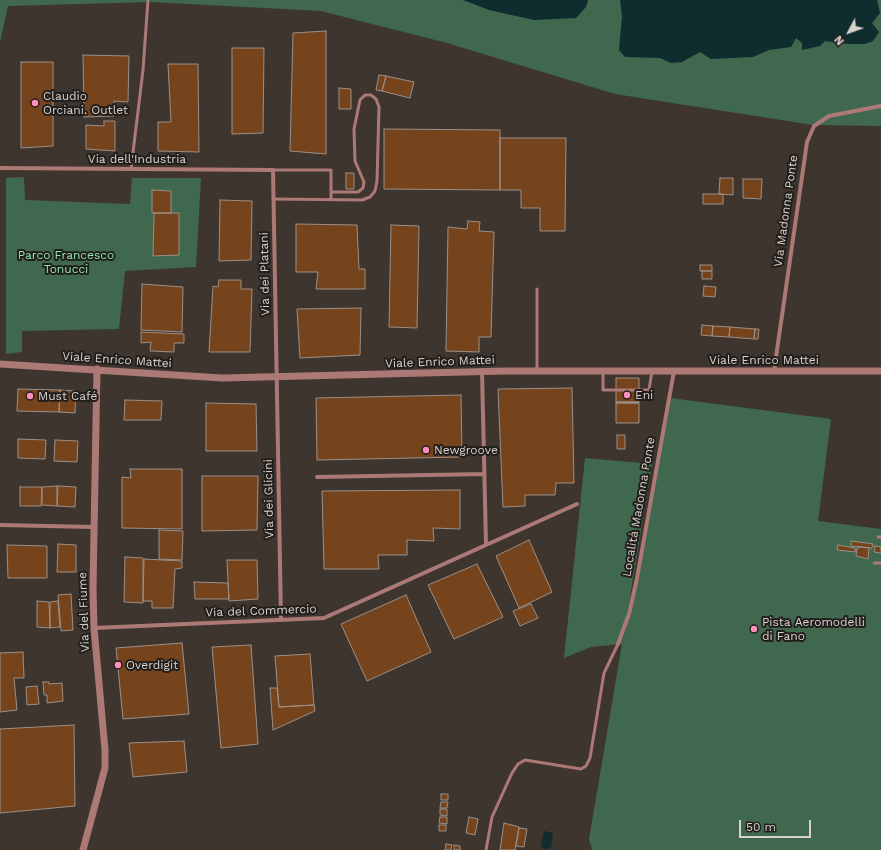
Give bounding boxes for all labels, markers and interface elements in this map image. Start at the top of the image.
north arrow [829,12,869,52]
text: N [832,33,847,48]
place label: Claudio Orciani. Outlet [43,89,128,117]
marker: Claudio Orciani. Outlet [30,98,40,108]
street label: Via dell'Industria [88,152,186,166]
street label: Via Madonna Ponte [771,154,801,268]
street label: Via dei Platani [257,232,273,316]
park label: Parco Francesco Tonucci [18,248,114,276]
street label: Viale Enrico Mattei [62,349,172,371]
street label: Viale Enrico Mattei [385,353,495,371]
street label: Viale Enrico Mattei [709,353,819,367]
place label: Eni [635,388,653,402]
place label: Must Café [38,389,97,403]
marker: Eni [622,390,632,400]
marker: Must Café [25,391,35,401]
street label: Località Madonna Ponte [620,436,658,578]
place label: Newgroove [434,443,498,457]
marker: Newgroove [421,445,431,455]
street label: Via dei Glicini [261,459,277,539]
street label: Via del Fiume [75,572,93,652]
street label: Via del Commercio [205,602,317,620]
place label: Pista Aeromodelli di Fano [762,615,865,643]
marker: Pista Aeromodelli di Fano [749,624,759,634]
place label: Overdigit [126,658,178,672]
marker: Overdigit [113,660,123,670]
scale bar [741,812,813,838]
text: 50 m [746,820,776,834]

